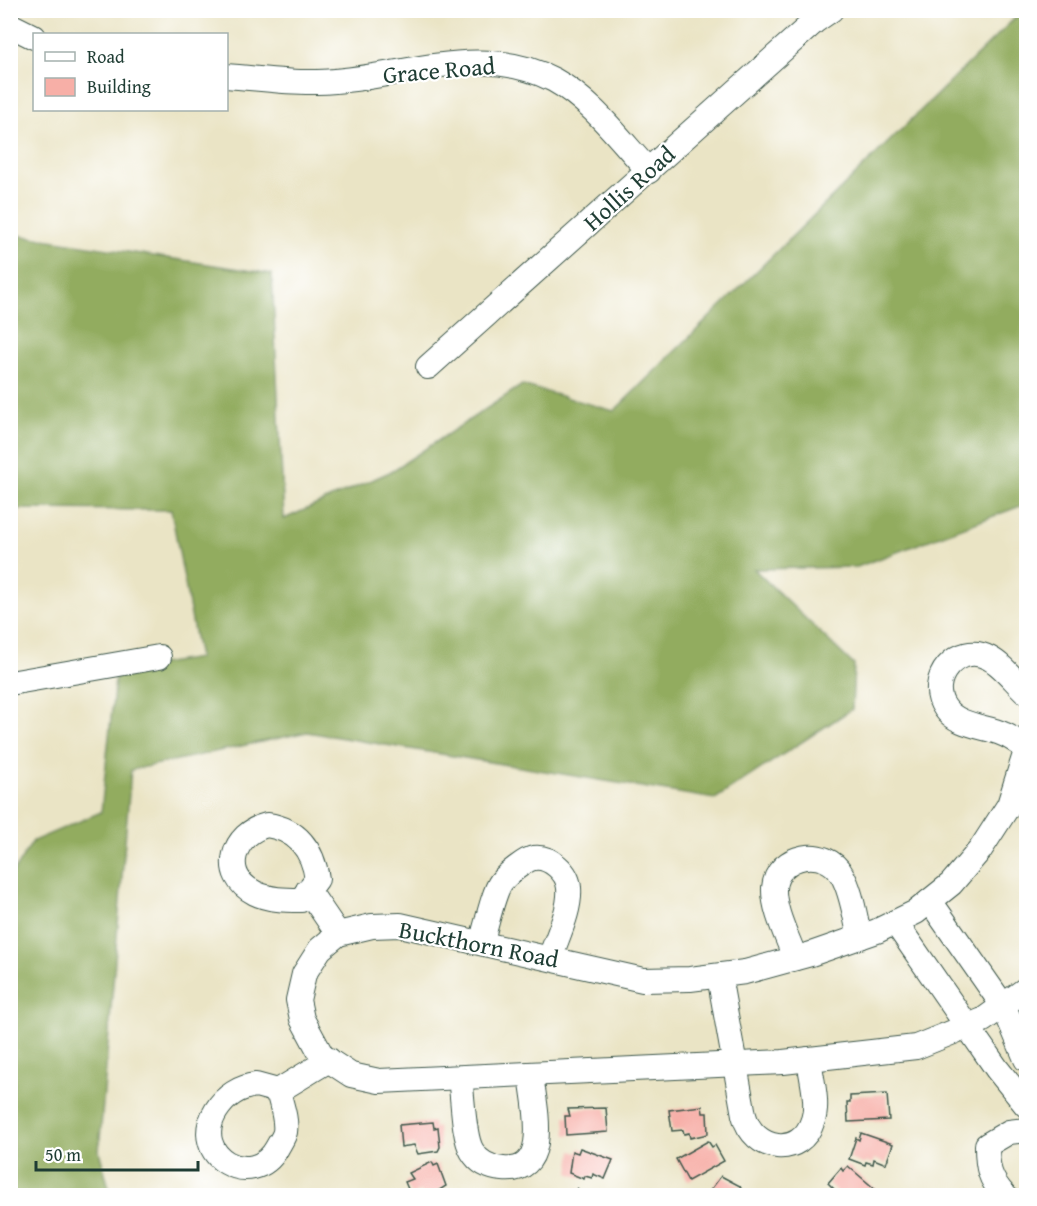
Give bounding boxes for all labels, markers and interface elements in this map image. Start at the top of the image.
legend [33,33,228,111]
text: Road [87,43,125,70]
street label: Grace Road [381,48,497,92]
text: Building [87,73,151,100]
street label: Hollis Road [575,137,683,239]
street label: Buckthorn Road [396,911,562,977]
scale bar [36,1134,198,1172]
text: 50 m [45,1141,81,1168]

